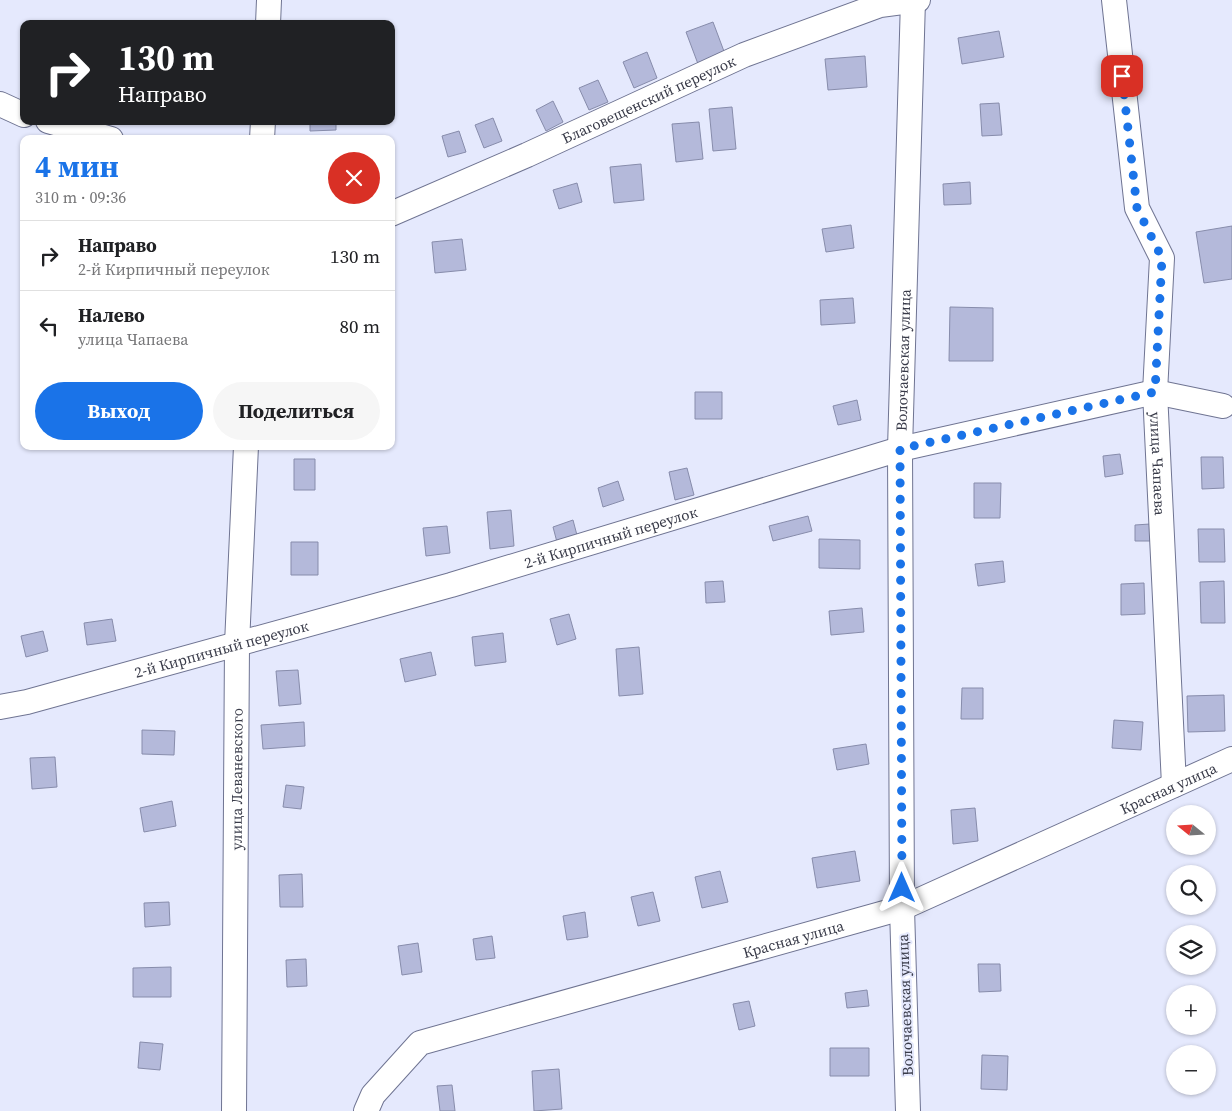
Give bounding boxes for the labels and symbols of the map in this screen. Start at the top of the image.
street label: Благовещенский переулок [558,50,739,148]
pin [1101,55,1143,97]
street label: Волочаевская улица [890,288,915,431]
street label: улица Чапаева [1145,411,1171,516]
street label: 2-й Кирпичный переулок [521,500,700,573]
street label: 2-й Кирпичный переулок [132,614,311,682]
street label: улица Леваневского [225,708,247,850]
street label: Красная улица [1116,757,1220,819]
north arrow [1166,805,1216,855]
position arrow [875,861,927,913]
street label: Красная улица [740,914,846,963]
street label: Волочаевская улица [892,933,918,1076]

